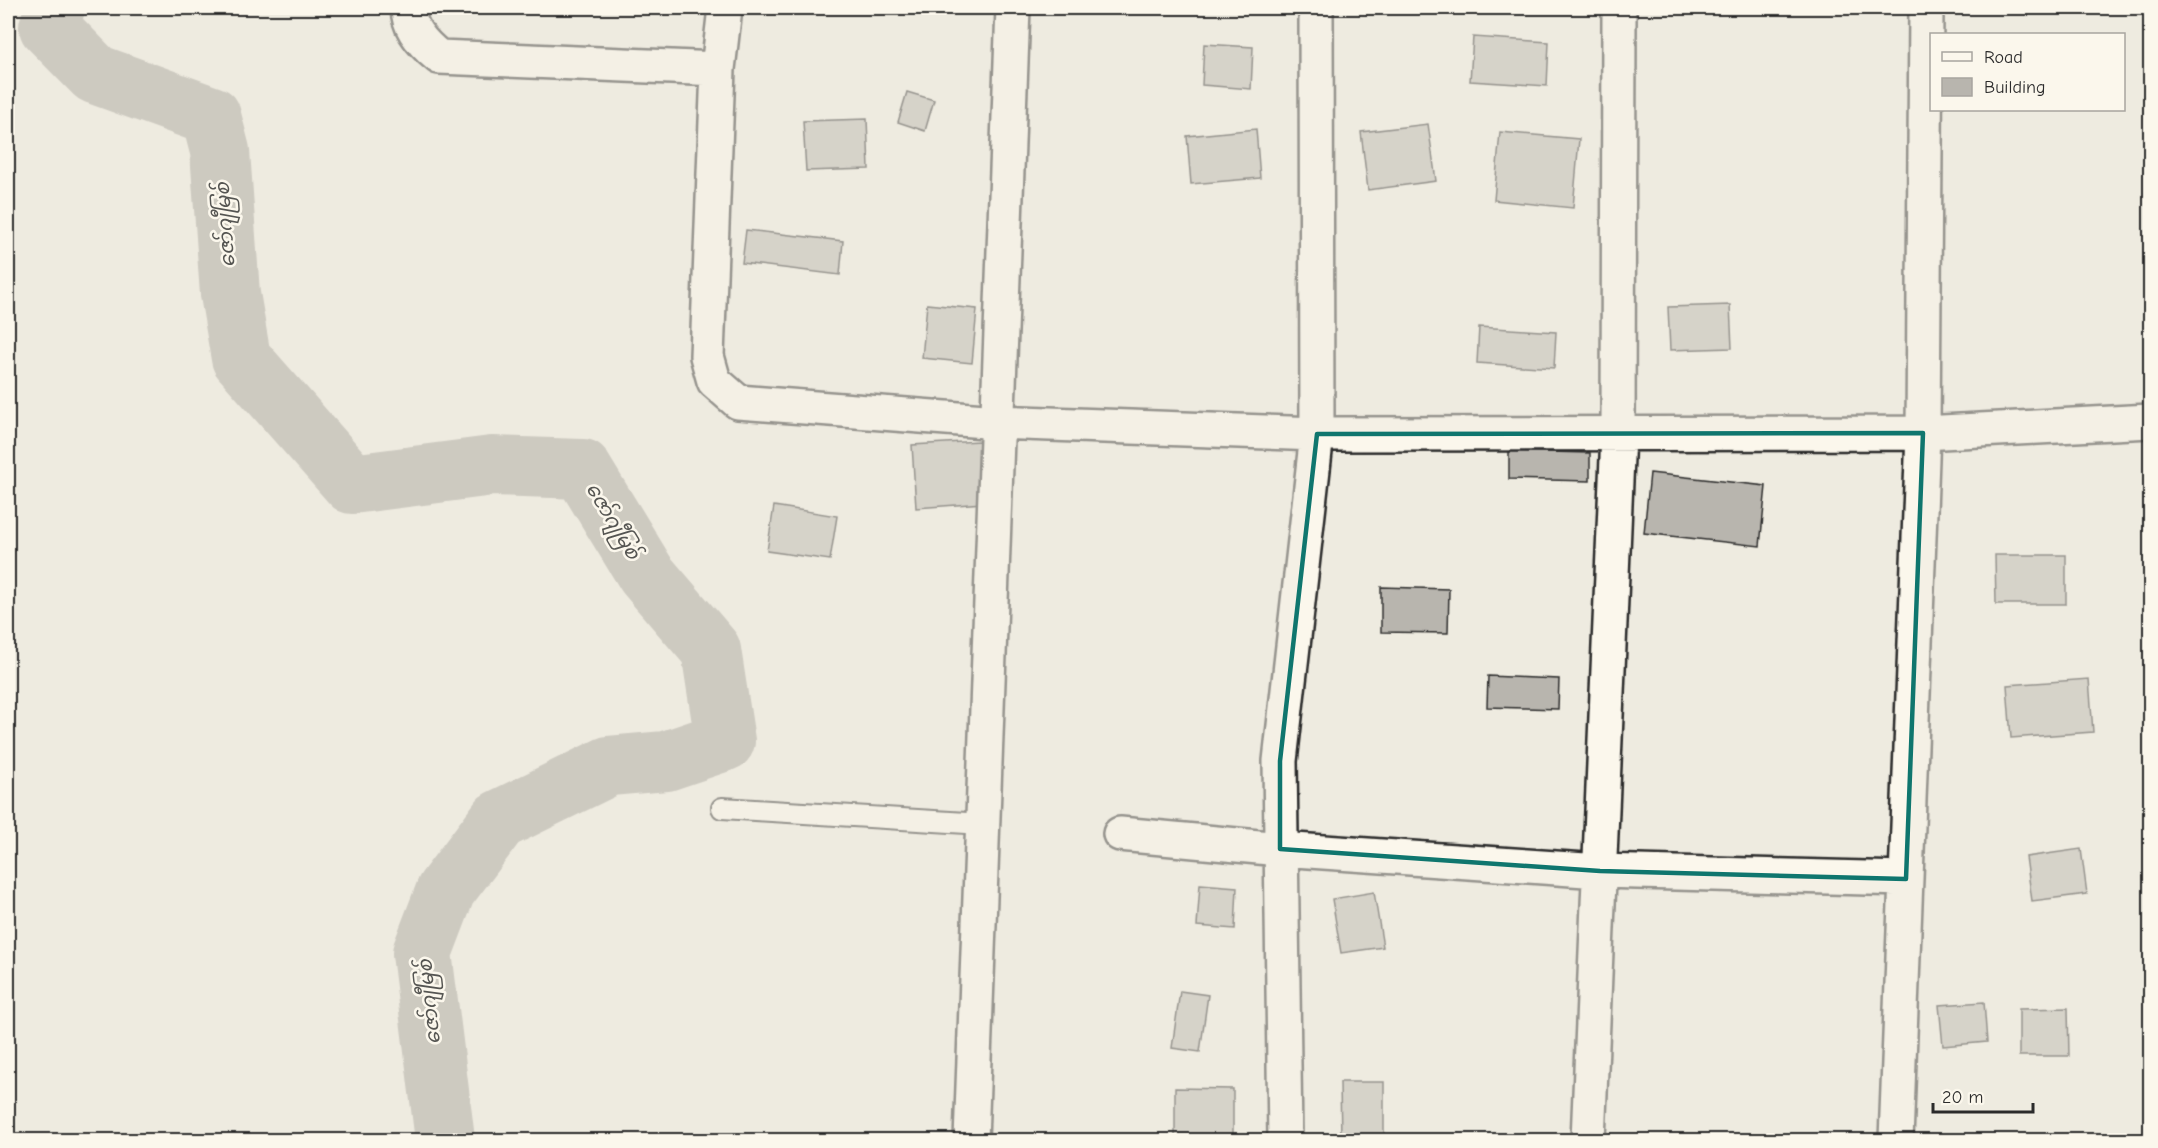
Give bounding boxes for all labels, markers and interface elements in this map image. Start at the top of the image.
legend [1930,33,2125,111]
text: Road [1984,47,2023,68]
text: Building [1984,77,2046,98]
water label: ဇော်ဂျီမြစ် [207,180,244,269]
water label: ဇော်ဂျီမြစ် [577,477,648,567]
water label: ဇော်ဂျီမြစ် [410,956,450,1046]
scale bar [1933,1076,2034,1114]
text: 20 m [1942,1087,1983,1108]

